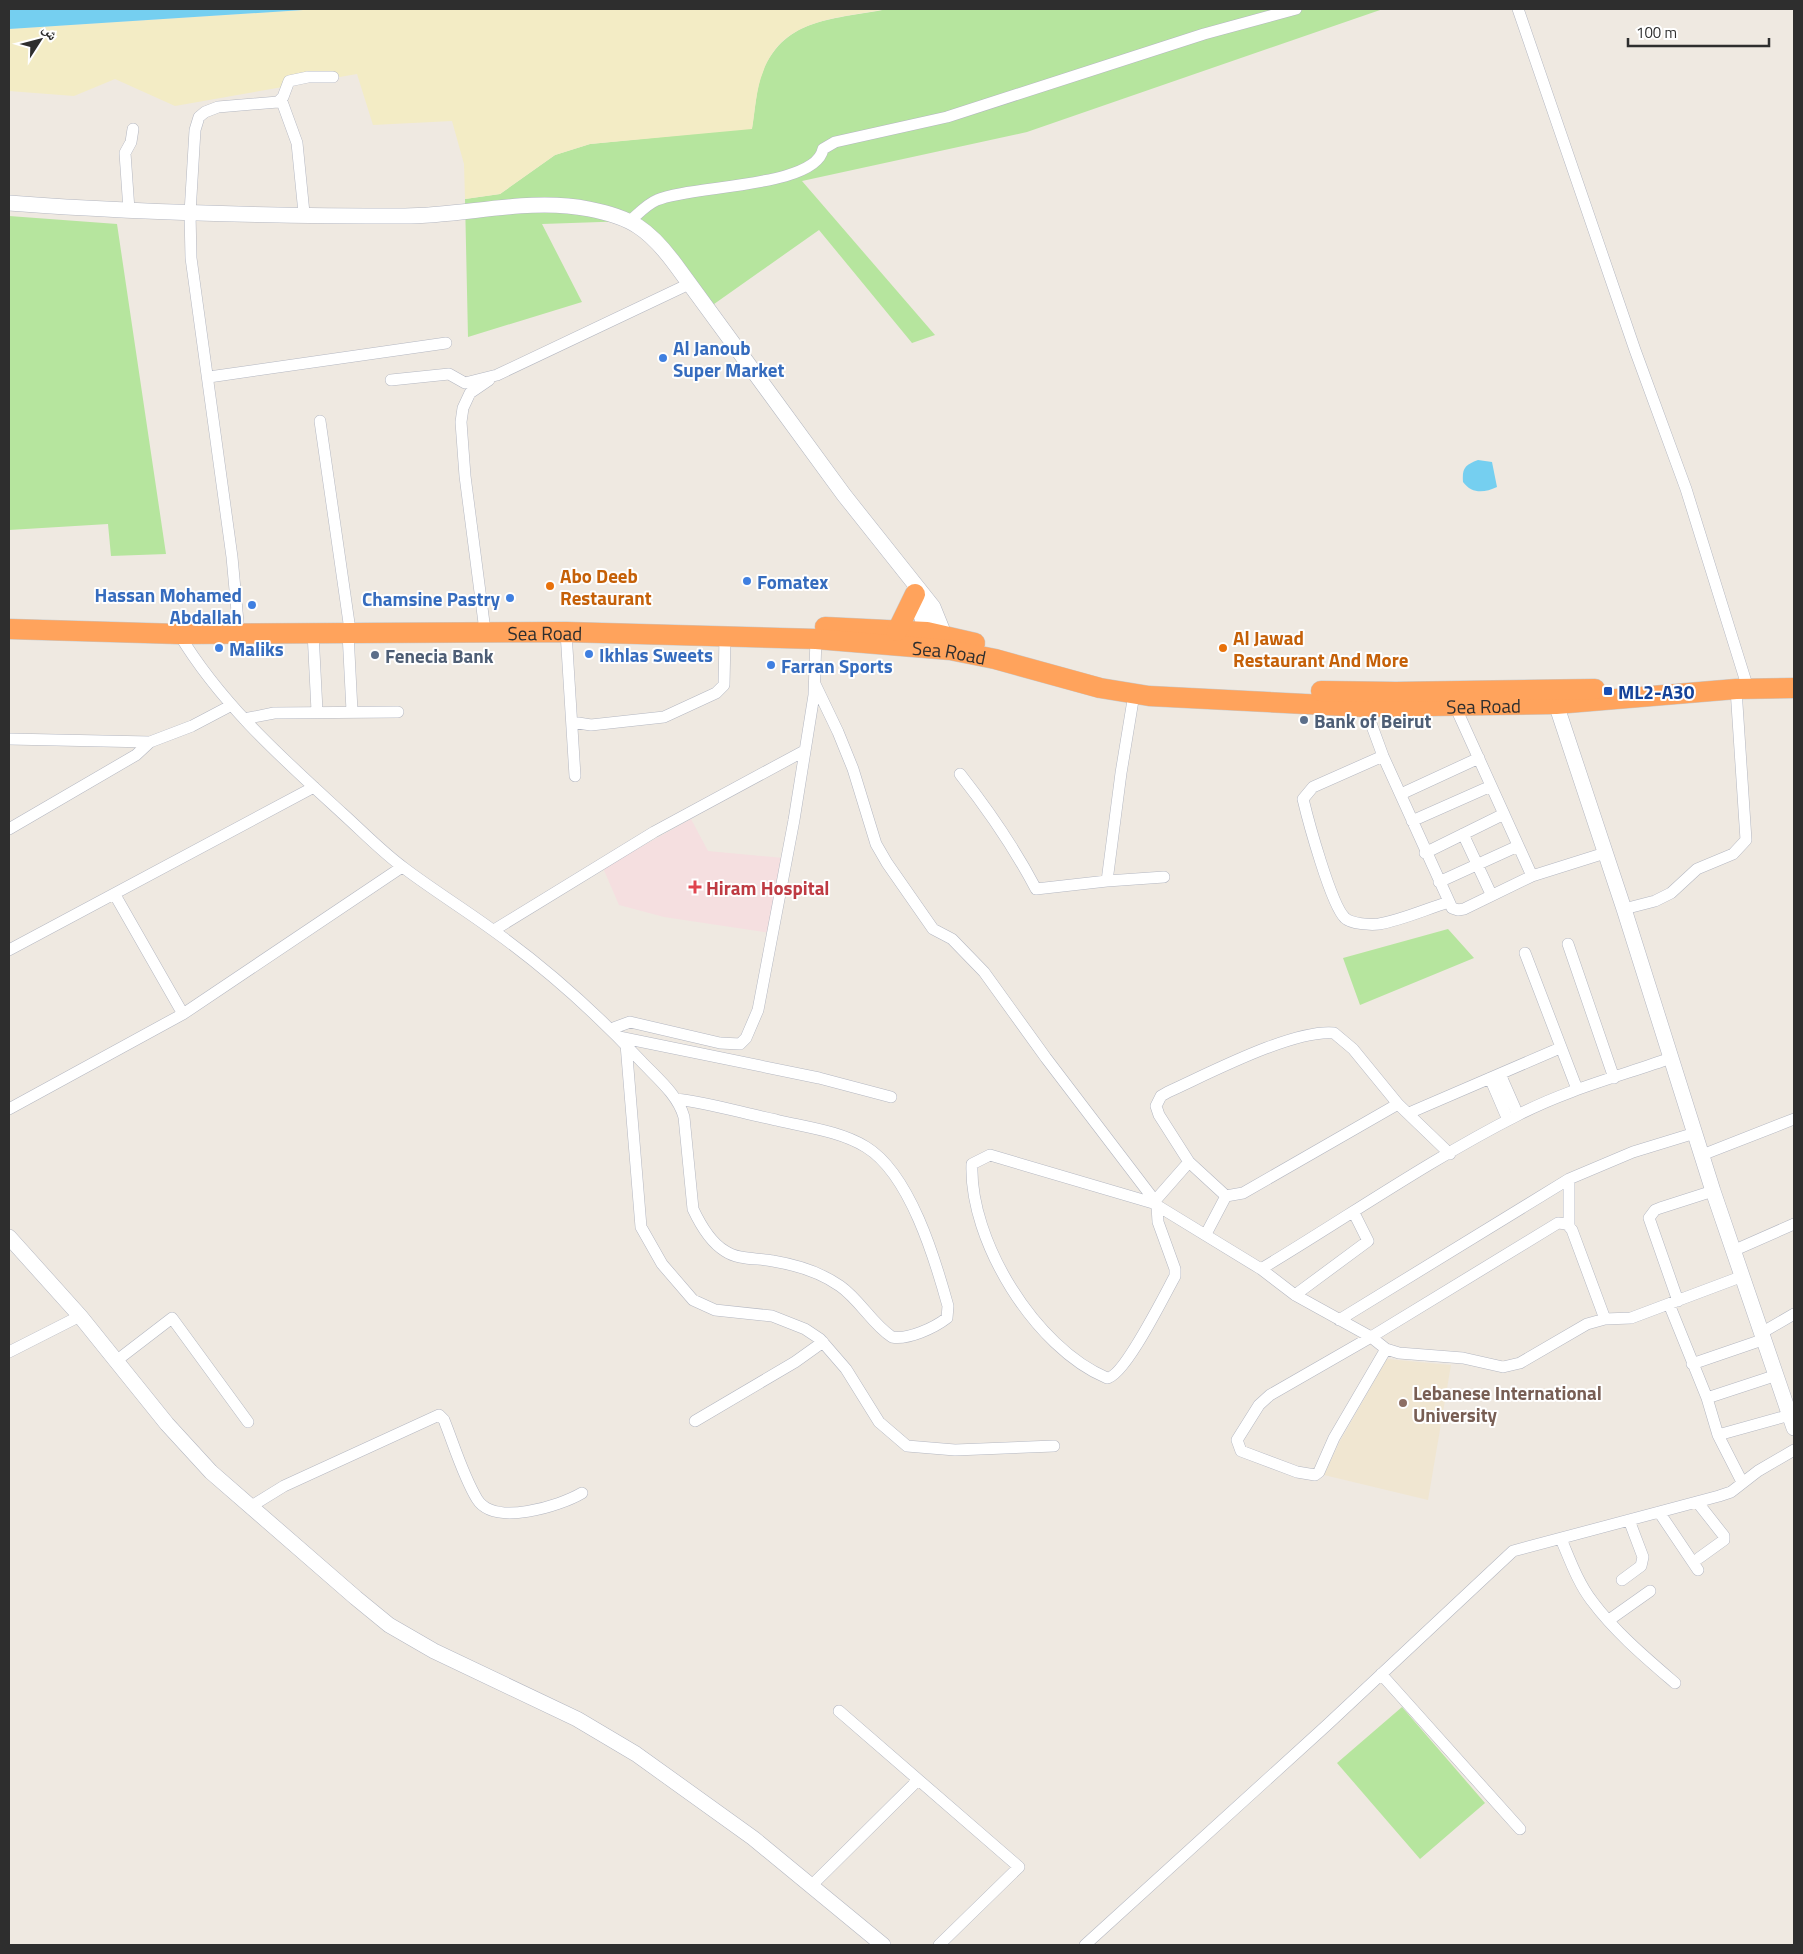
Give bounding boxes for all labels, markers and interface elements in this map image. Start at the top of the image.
north arrow [15,15,65,65]
scale bar [1628,15,1769,47]
text: ش [38,20,64,44]
text: 100 m [1636,21,1677,44]
place label: Al Janoub Super Market [673,333,785,384]
marker: Al Janoub Super Market [657,352,669,364]
place label: Abo Deeb Restaurant [560,561,652,612]
place label: Fomatex [757,567,828,596]
marker: Fomatex [741,575,753,587]
place label: Hassan Mohamed Abdallah [95,580,242,631]
marker: Abo Deeb Restaurant [544,580,556,592]
place label: Chamsine Pastry [362,584,500,613]
marker: Chamsine Pastry [504,592,516,604]
marker: Hassan Mohamed Abdallah [246,599,258,611]
street label: Sea Road [507,617,583,647]
place label: Al Jawad Restaurant And More [1233,623,1409,674]
street label: Sea Road [911,632,989,671]
place label: Maliks [229,634,284,663]
place label: Ikhlas Sweets [599,640,713,669]
place label: Fenecia Bank [385,641,494,670]
marker: Maliks [213,642,225,654]
marker: Al Jawad Restaurant And More [1217,642,1229,654]
marker: Ikhlas Sweets [583,648,595,660]
marker: Fenecia Bank [369,649,381,661]
place label: Farran Sports [781,651,893,680]
marker: Farran Sports [765,659,777,671]
place label: ML2-A30 [1618,677,1695,706]
marker: ML2-A30 [1602,685,1614,697]
street label: Sea Road [1446,690,1521,720]
place label: Bank of Beirut [1314,706,1432,735]
marker: Bank of Beirut [1298,714,1310,726]
place label: Hiram Hospital [706,873,829,902]
marker: Hiram Hospital [688,880,702,894]
place label: Lebanese International University [1413,1378,1602,1429]
marker: Lebanese International University [1397,1397,1409,1409]

